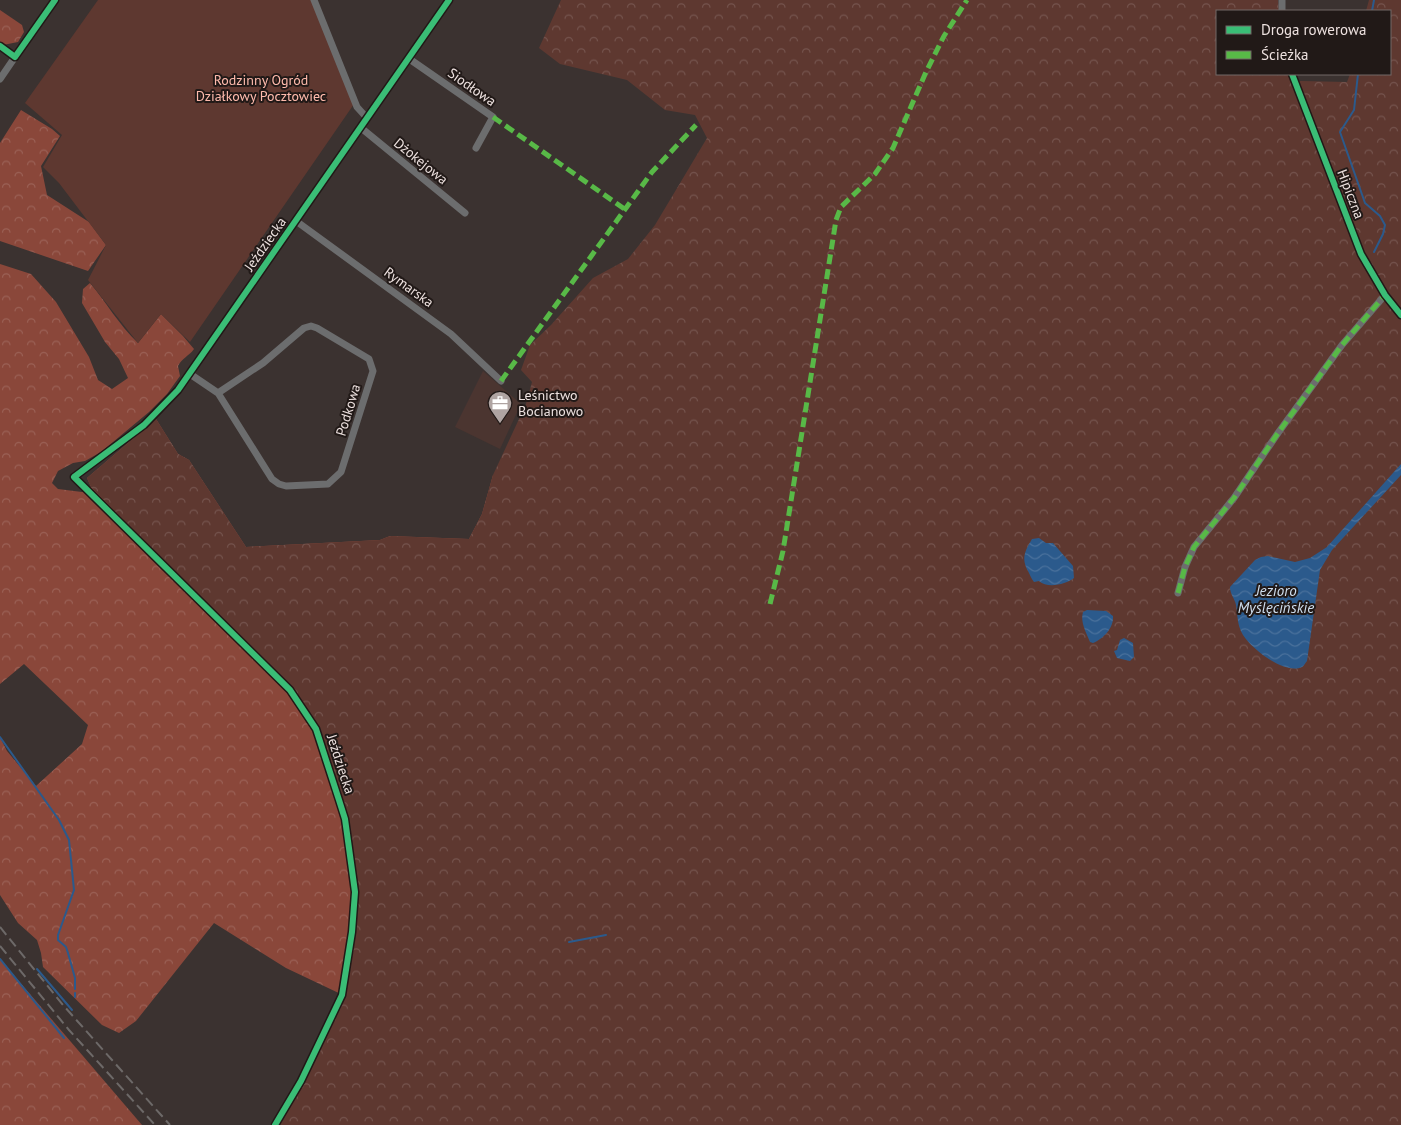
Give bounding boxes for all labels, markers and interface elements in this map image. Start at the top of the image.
legend [1216,10,1391,75]
text: Droga rowerowa [1261,20,1366,39]
text: Ścieżka [1261,45,1309,64]
street label: Siodłowa [444,64,500,110]
park label: Rodzinny Ogród Działkowy Pocztowiec [196,71,326,105]
street label: Dżokejowa [390,134,452,188]
street label: Hipiczna [1333,167,1369,221]
street label: Jeździecka [239,214,290,275]
street label: Rymarska [381,263,437,311]
street label: Podkowa [332,382,364,438]
place label: Leśnictwo Bocianowo [518,386,583,420]
office icon: Leśnictwo Bocianowo [487,390,513,424]
water label: Jezioro Myślęcińskie [1238,581,1314,617]
street label: Jeździecka [323,731,359,796]

